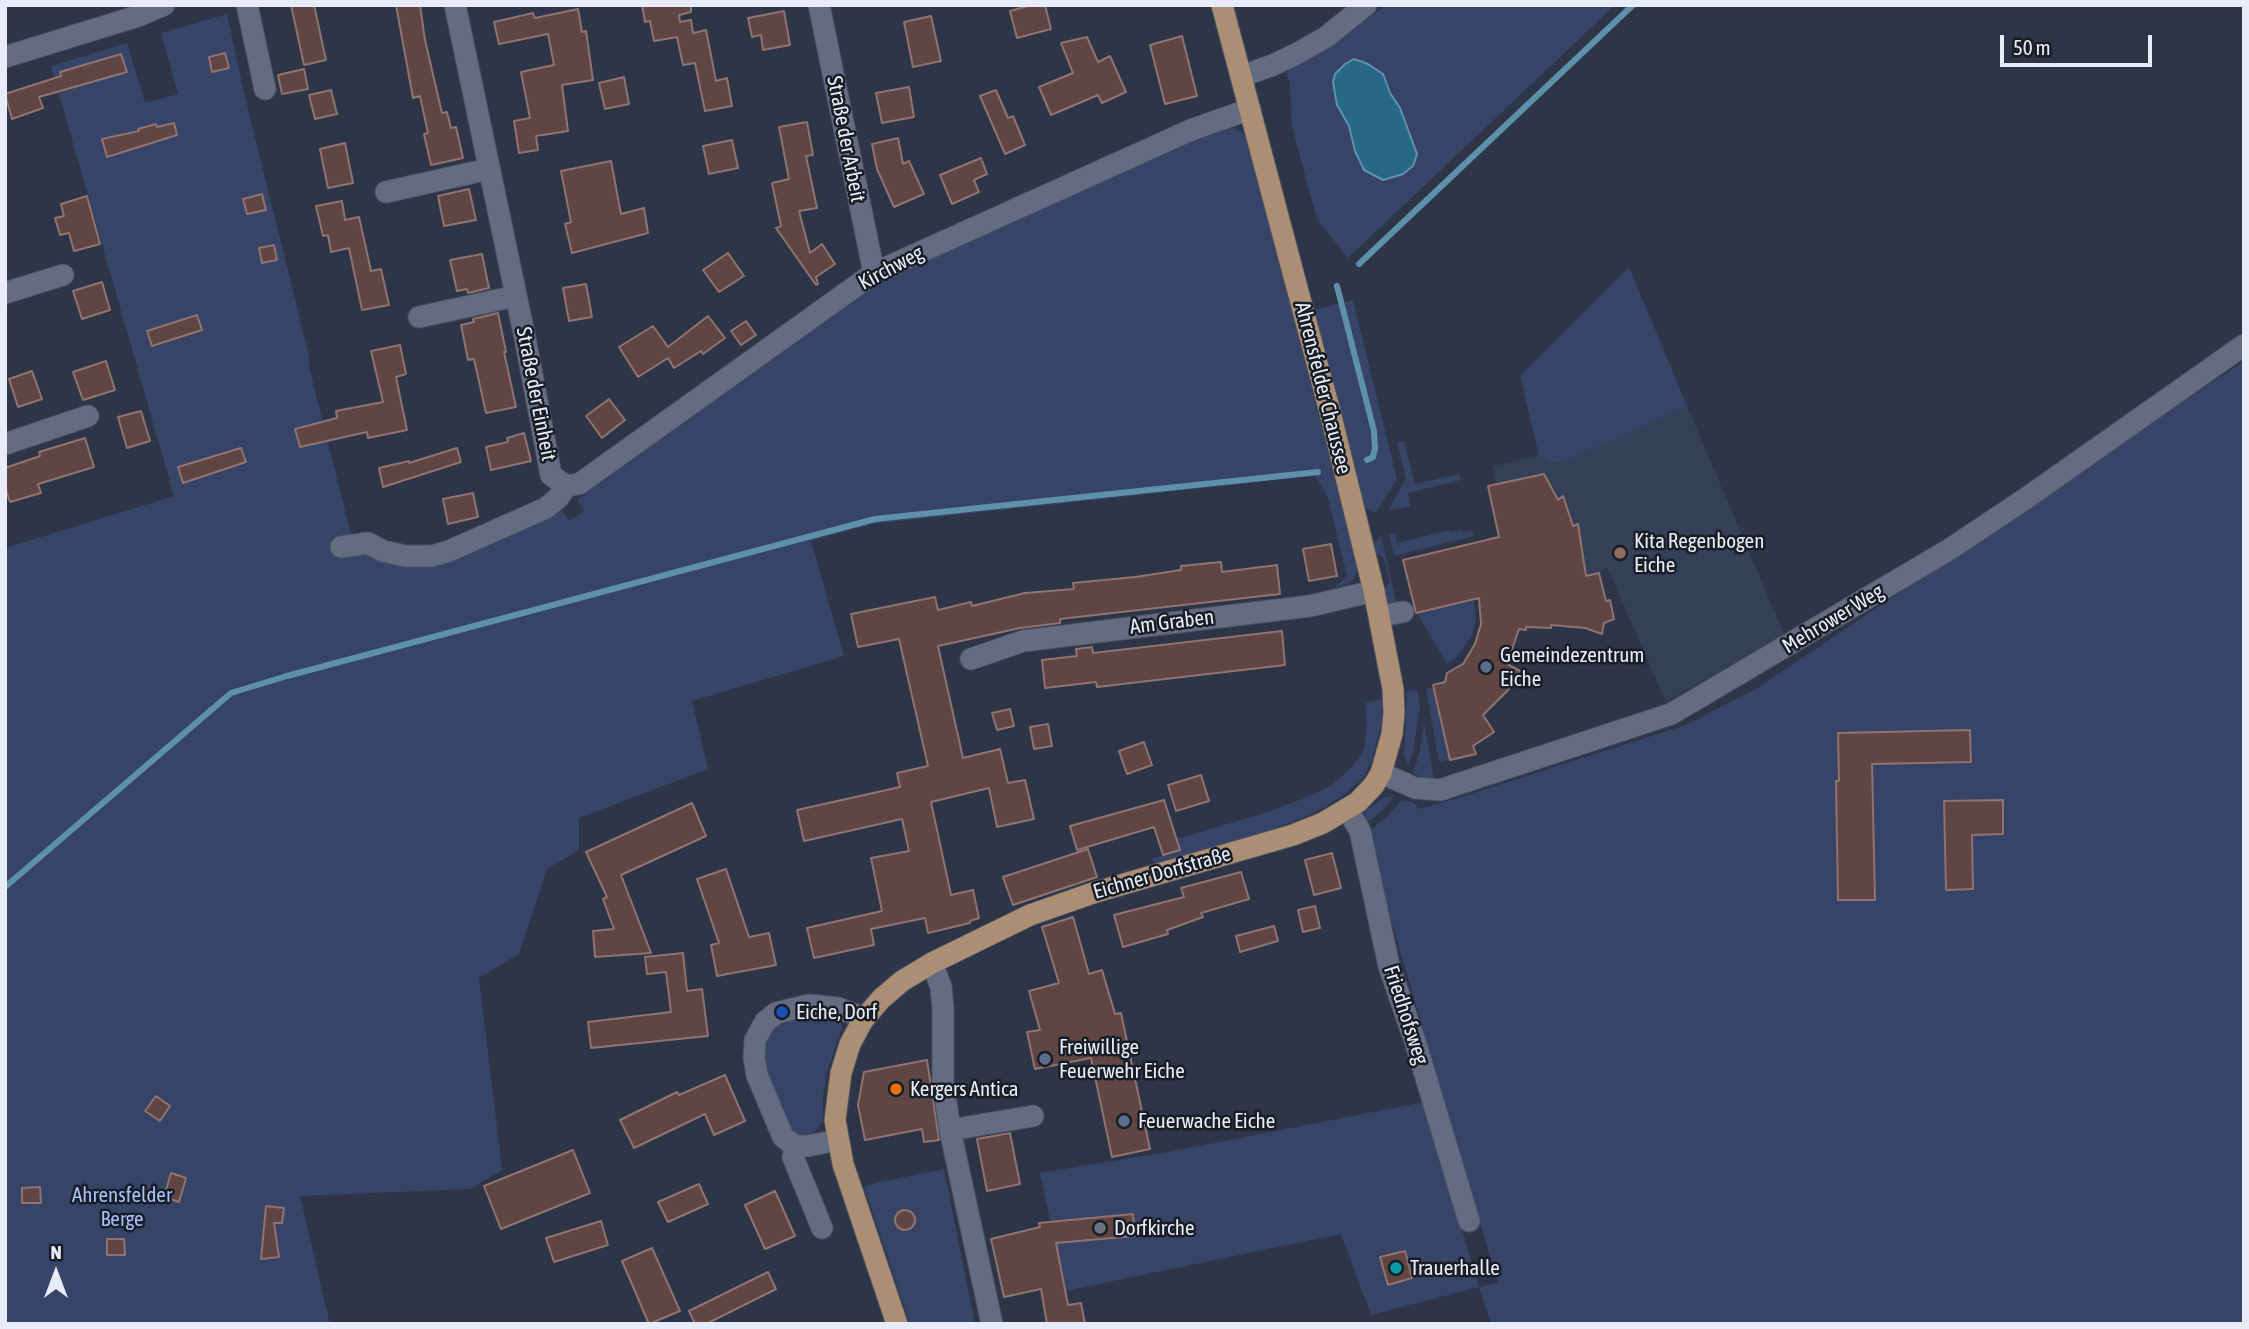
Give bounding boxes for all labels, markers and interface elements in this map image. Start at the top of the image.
scale bar [2004,21,2156,65]
text: 50 m [2013,35,2051,59]
street label: Straße der Arbeit [821,74,871,204]
street label: Kirchweg [854,240,928,296]
street label: Ahrensfelder Chaussee [1289,299,1357,477]
street label: Straße der Einheit [511,325,561,463]
place label: Kita Regenbogen Eiche [1634,528,1764,578]
marker: Kita Regenbogen Eiche [1612,545,1628,561]
street label: Mehrower Weg [1778,579,1888,659]
street label: Am Graben [1128,604,1216,640]
place label: Gemeindezentrum Eiche [1500,642,1644,692]
marker: Gemeindezentrum Eiche [1478,659,1494,675]
street label: Eichner Dorfstraße [1090,841,1234,905]
street label: Friedhofsweg [1378,962,1434,1068]
place label: Eiche, Dorf [796,999,877,1025]
marker: Eiche, Dorf [774,1004,790,1020]
place label: Freiwillige Feuerwehr Eiche [1059,1034,1185,1084]
marker: Freiwillige Feuerwehr Eiche [1037,1051,1053,1067]
place label: Kergers Antica [910,1076,1018,1102]
marker: Kergers Antica [888,1081,904,1097]
place label: Feuerwache Eiche [1138,1108,1275,1134]
marker: Feuerwache Eiche [1116,1113,1132,1129]
park label: Ahrensfelder Berge [72,1182,172,1232]
place label: Dorfkirche [1114,1215,1195,1241]
marker: Dorfkirche [1092,1220,1108,1236]
north arrow [21,1238,91,1308]
text: N [50,1241,62,1263]
place label: Trauerhalle [1410,1255,1500,1281]
marker: Trauerhalle [1388,1260,1404,1276]

